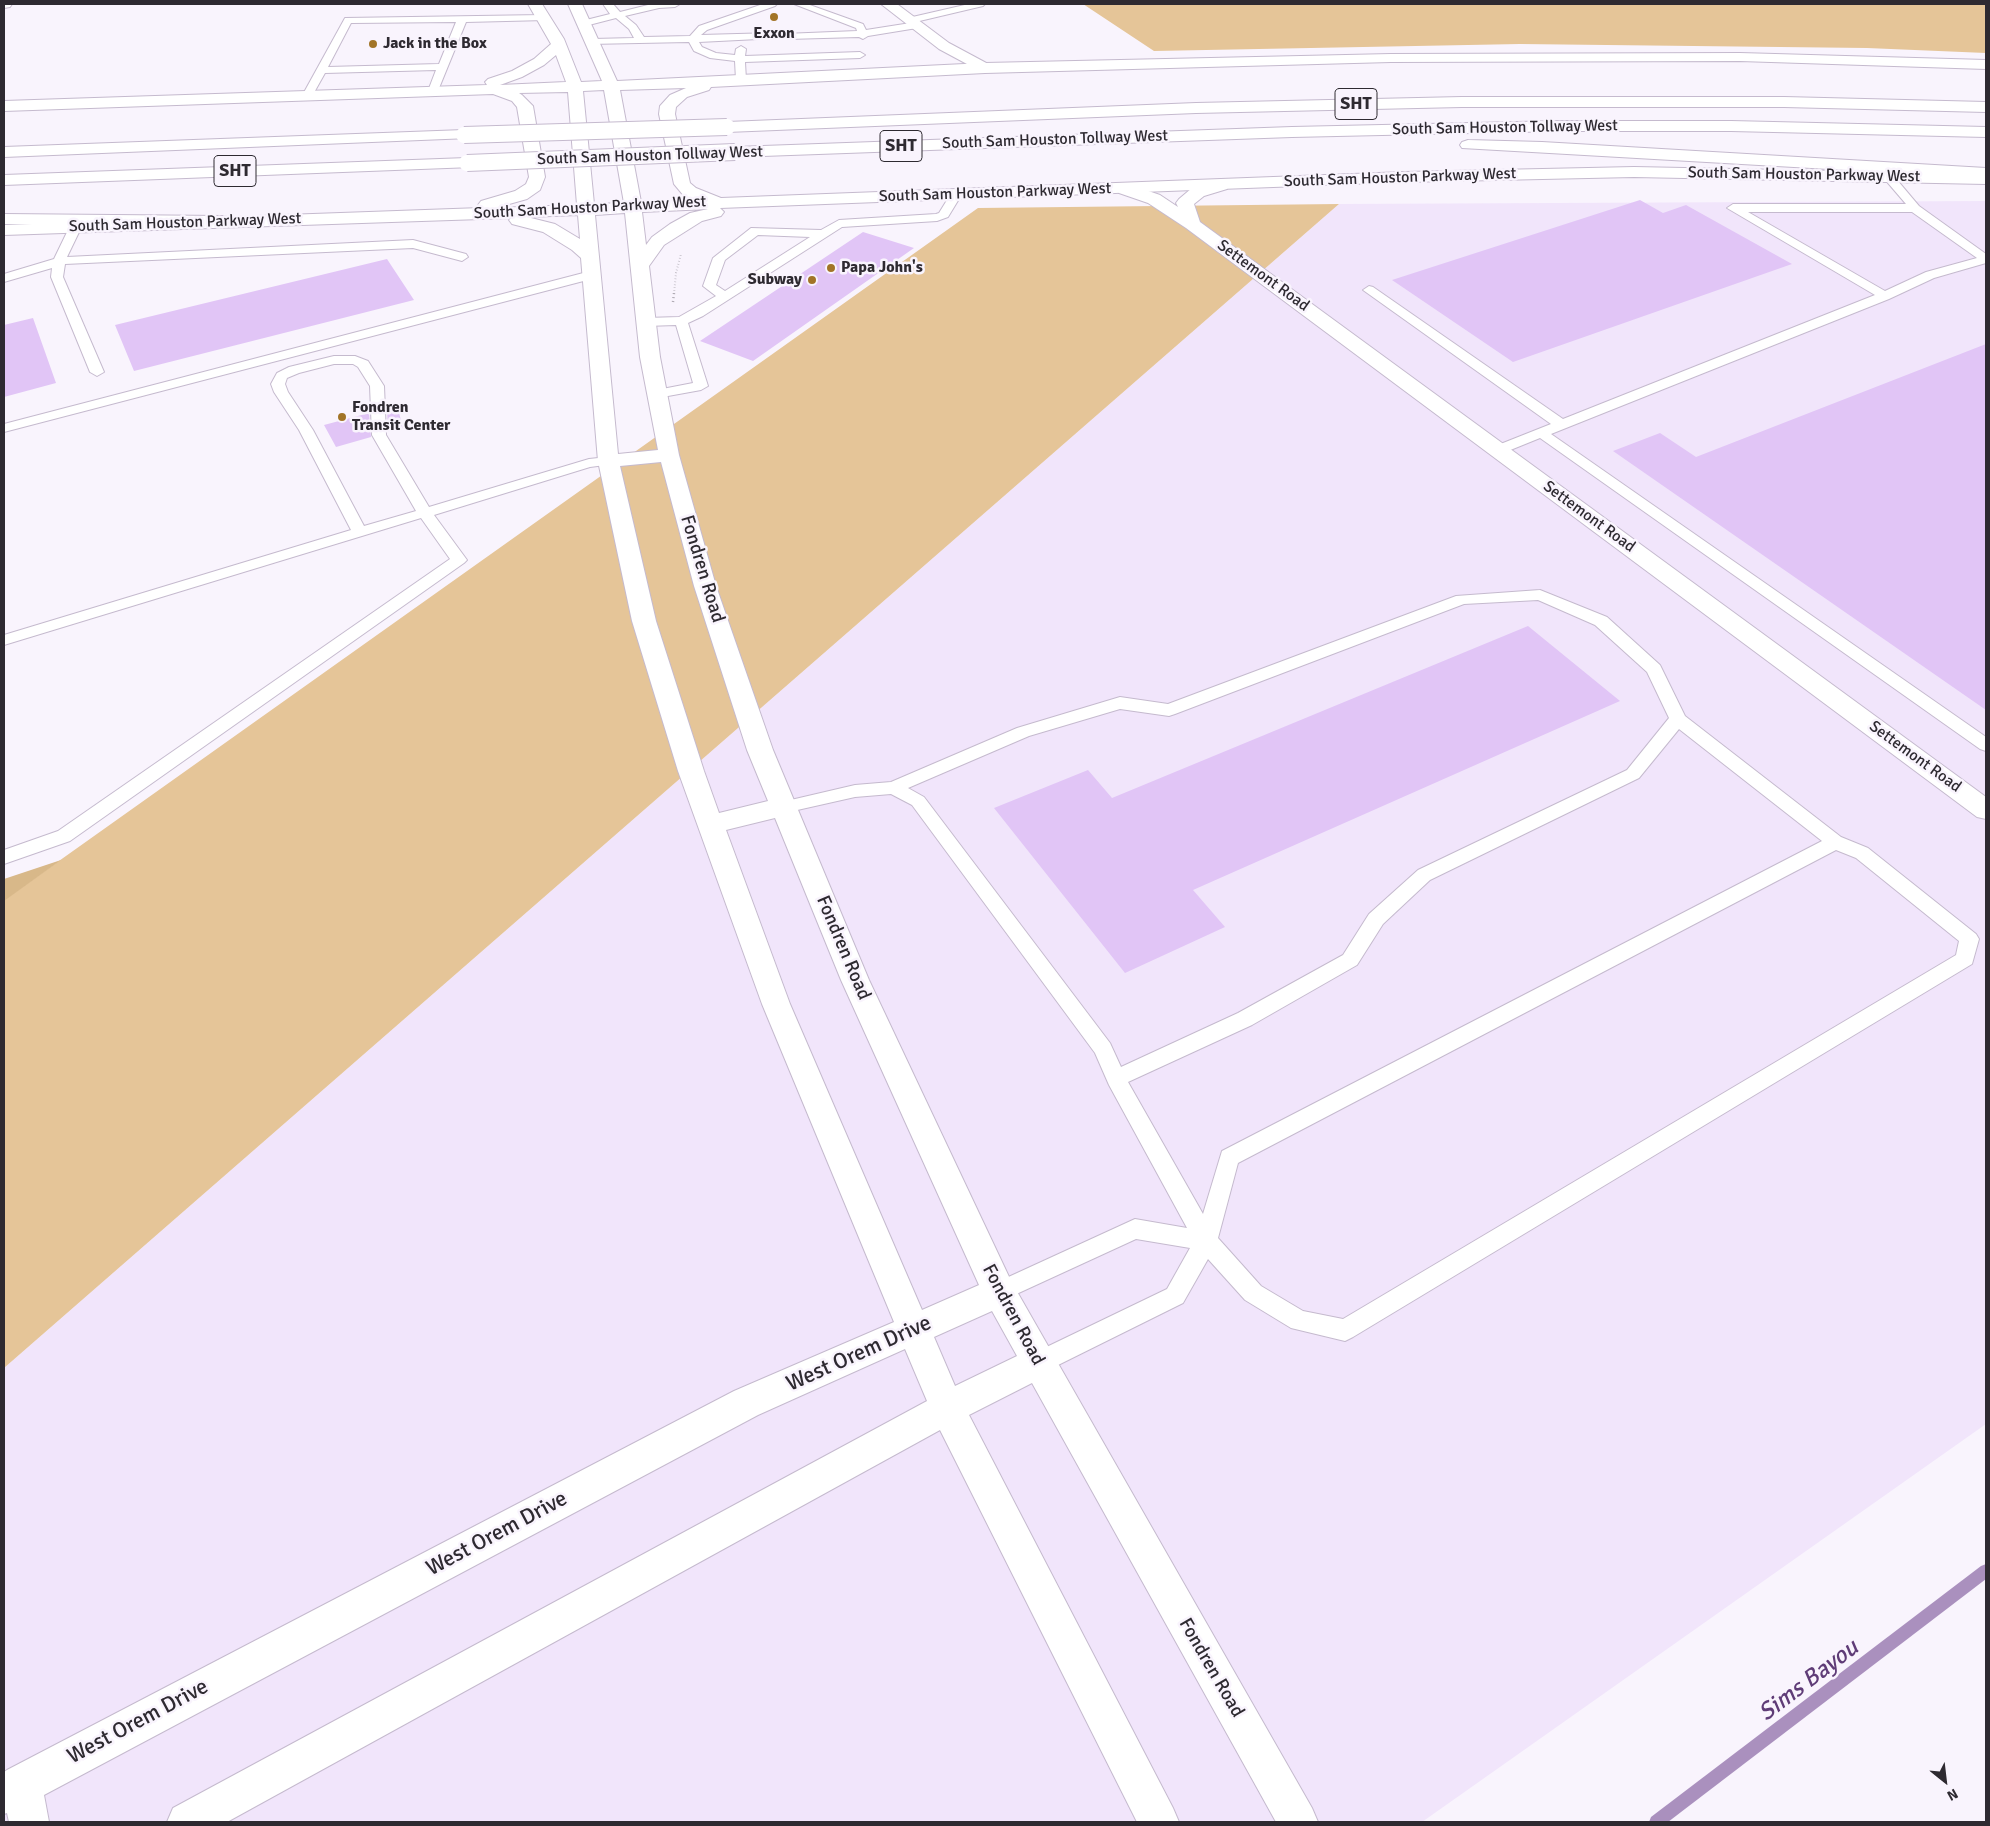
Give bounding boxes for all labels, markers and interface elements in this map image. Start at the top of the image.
marker: Exxon [768,11,780,23]
place label: Exxon [753,24,795,44]
place label: Jack in the Box [383,34,487,54]
marker: Jack in the Box [367,38,379,50]
road number: SHT [1335,88,1377,120]
street label: South Sam Houston Tollway West [1392,116,1618,140]
street label: South Sam Houston Tollway West [942,126,1168,154]
road number: SHT [880,130,922,162]
street label: South Sam Houston Tollway West [537,142,763,170]
road number: SHT [214,156,256,187]
street label: South Sam Houston Parkway West [1688,163,1920,187]
street label: South Sam Houston Parkway West [1283,164,1517,192]
street label: South Sam Houston Parkway West [878,179,1112,207]
street label: South Sam Houston Parkway West [473,192,707,224]
street label: South Sam Houston Parkway West [68,209,302,237]
street label: Settemont Road [1213,236,1313,316]
place label: Papa John's [841,258,923,278]
marker: Papa John's [825,262,837,274]
place label: Subway [748,270,802,290]
marker: Subway [806,274,818,286]
place label: Fondren Transit Center [352,398,450,436]
marker: Fondren Transit Center [336,411,348,423]
street label: Settemont Road [1539,477,1639,557]
street label: Fondren Road [675,513,729,625]
street label: Settemont Road [1865,717,1965,797]
street label: Fondren Road [811,892,875,1004]
street label: Fondren Road [977,1261,1049,1369]
street label: West Orem Drive [782,1310,936,1398]
street label: West Orem Drive [422,1486,572,1582]
street label: Fondren Road [1173,1614,1249,1722]
water label: Sims Bayou [1753,1634,1865,1728]
street label: West Orem Drive [63,1674,213,1770]
north arrow [1920,1756,1970,1806]
text: N [1944,1785,1961,1804]

